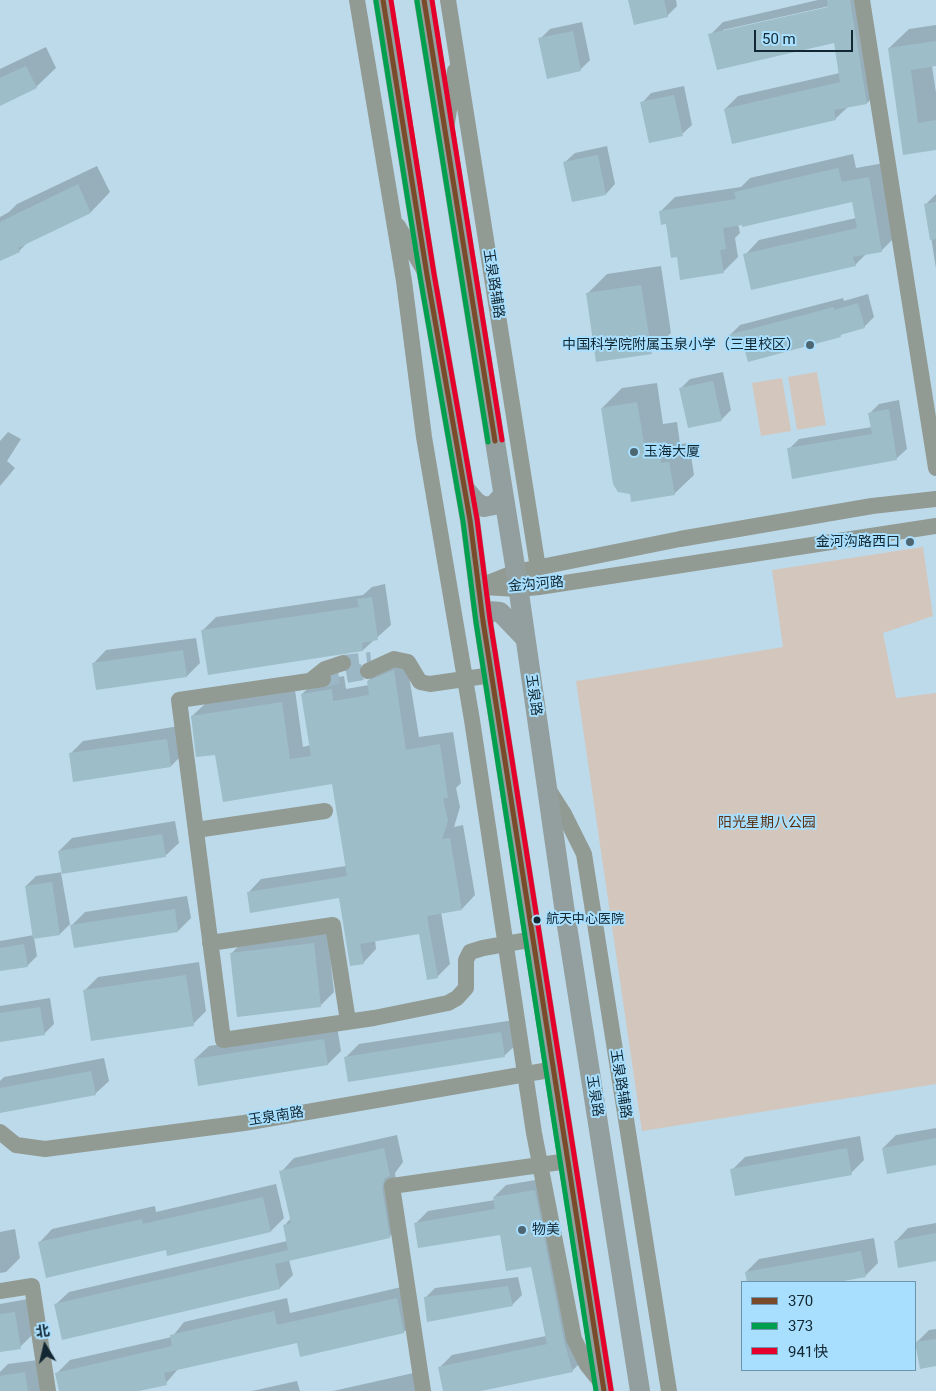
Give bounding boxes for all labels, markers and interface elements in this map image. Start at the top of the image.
scale bar [756,20,855,52]
text: 50 m [762,30,796,48]
street label: 玉泉路辅路 [479,248,507,320]
place label: 中国科学院附属玉泉小学（三里校区） [562,337,800,353]
marker: 中国科学院附属玉泉小学（三里校区） [804,339,816,351]
place label: 玉海大厦 [644,444,700,460]
marker: 玉海大厦 [628,446,640,458]
place label: 金河沟路西口 [816,534,900,550]
marker: 金河沟路西口 [904,536,916,548]
street label: 金沟河路 [507,574,565,596]
street label: 玉泉路 [522,673,544,717]
park label: 阳光星期八公园 [718,815,816,831]
place label: 航天中心医院 [546,912,624,928]
marker: 航天中心医院 [532,915,542,925]
street label: 玉泉路辅路 [606,1048,634,1120]
street label: 玉泉路 [582,1074,606,1118]
street label: 玉泉南路 [247,1104,305,1130]
place label: 物美 [532,1222,560,1238]
marker: 物美 [516,1224,528,1236]
legend [741,1281,916,1371]
text: 370 [788,1292,813,1310]
text: 373 [788,1317,813,1335]
north arrow [20,1321,70,1371]
text: 北 [34,1322,51,1340]
text: 941快 [788,1343,828,1361]

